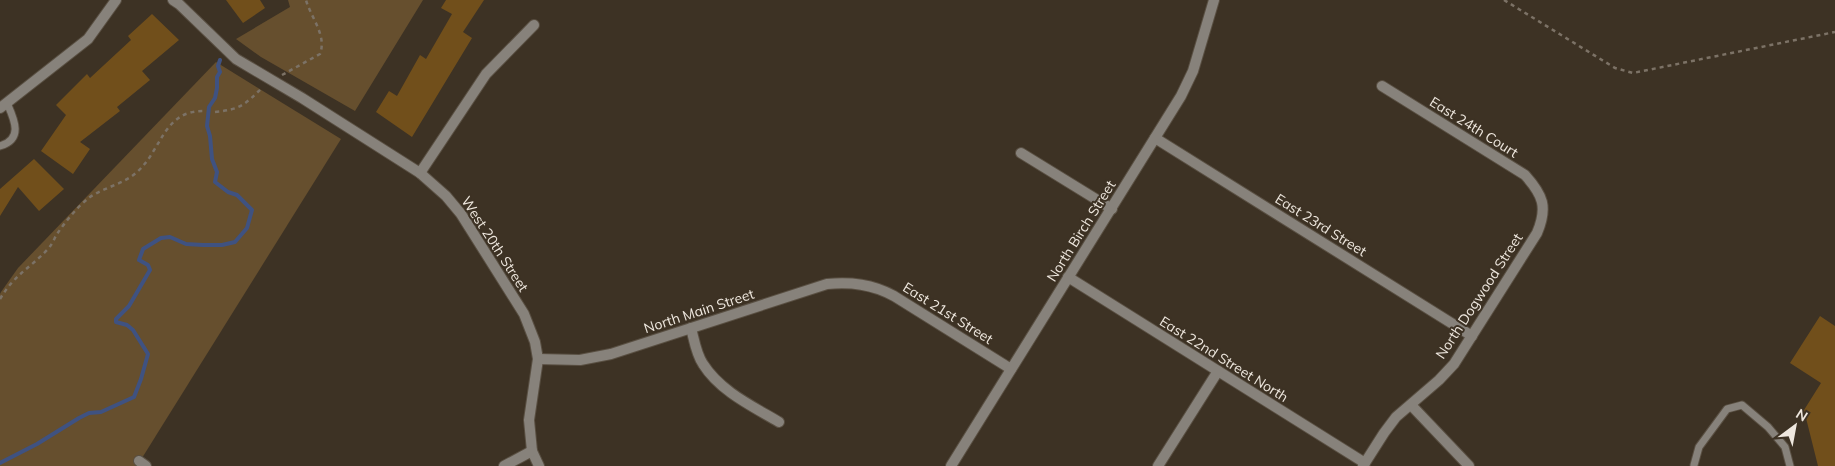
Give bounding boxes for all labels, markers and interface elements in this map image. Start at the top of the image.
street label: East 24th Court [1426,93,1522,161]
street label: North Birch Street [1043,177,1119,285]
street label: East 23rd Street [1272,190,1370,260]
street label: West 20th Street [457,193,533,295]
street label: North Dogwood Street [1432,230,1526,362]
street label: East 21st Street [900,278,996,348]
street label: North Main Street [642,285,757,337]
street label: East 22nd Street North [1156,312,1292,406]
north arrow [1770,401,1820,451]
text: N [1793,405,1811,425]

